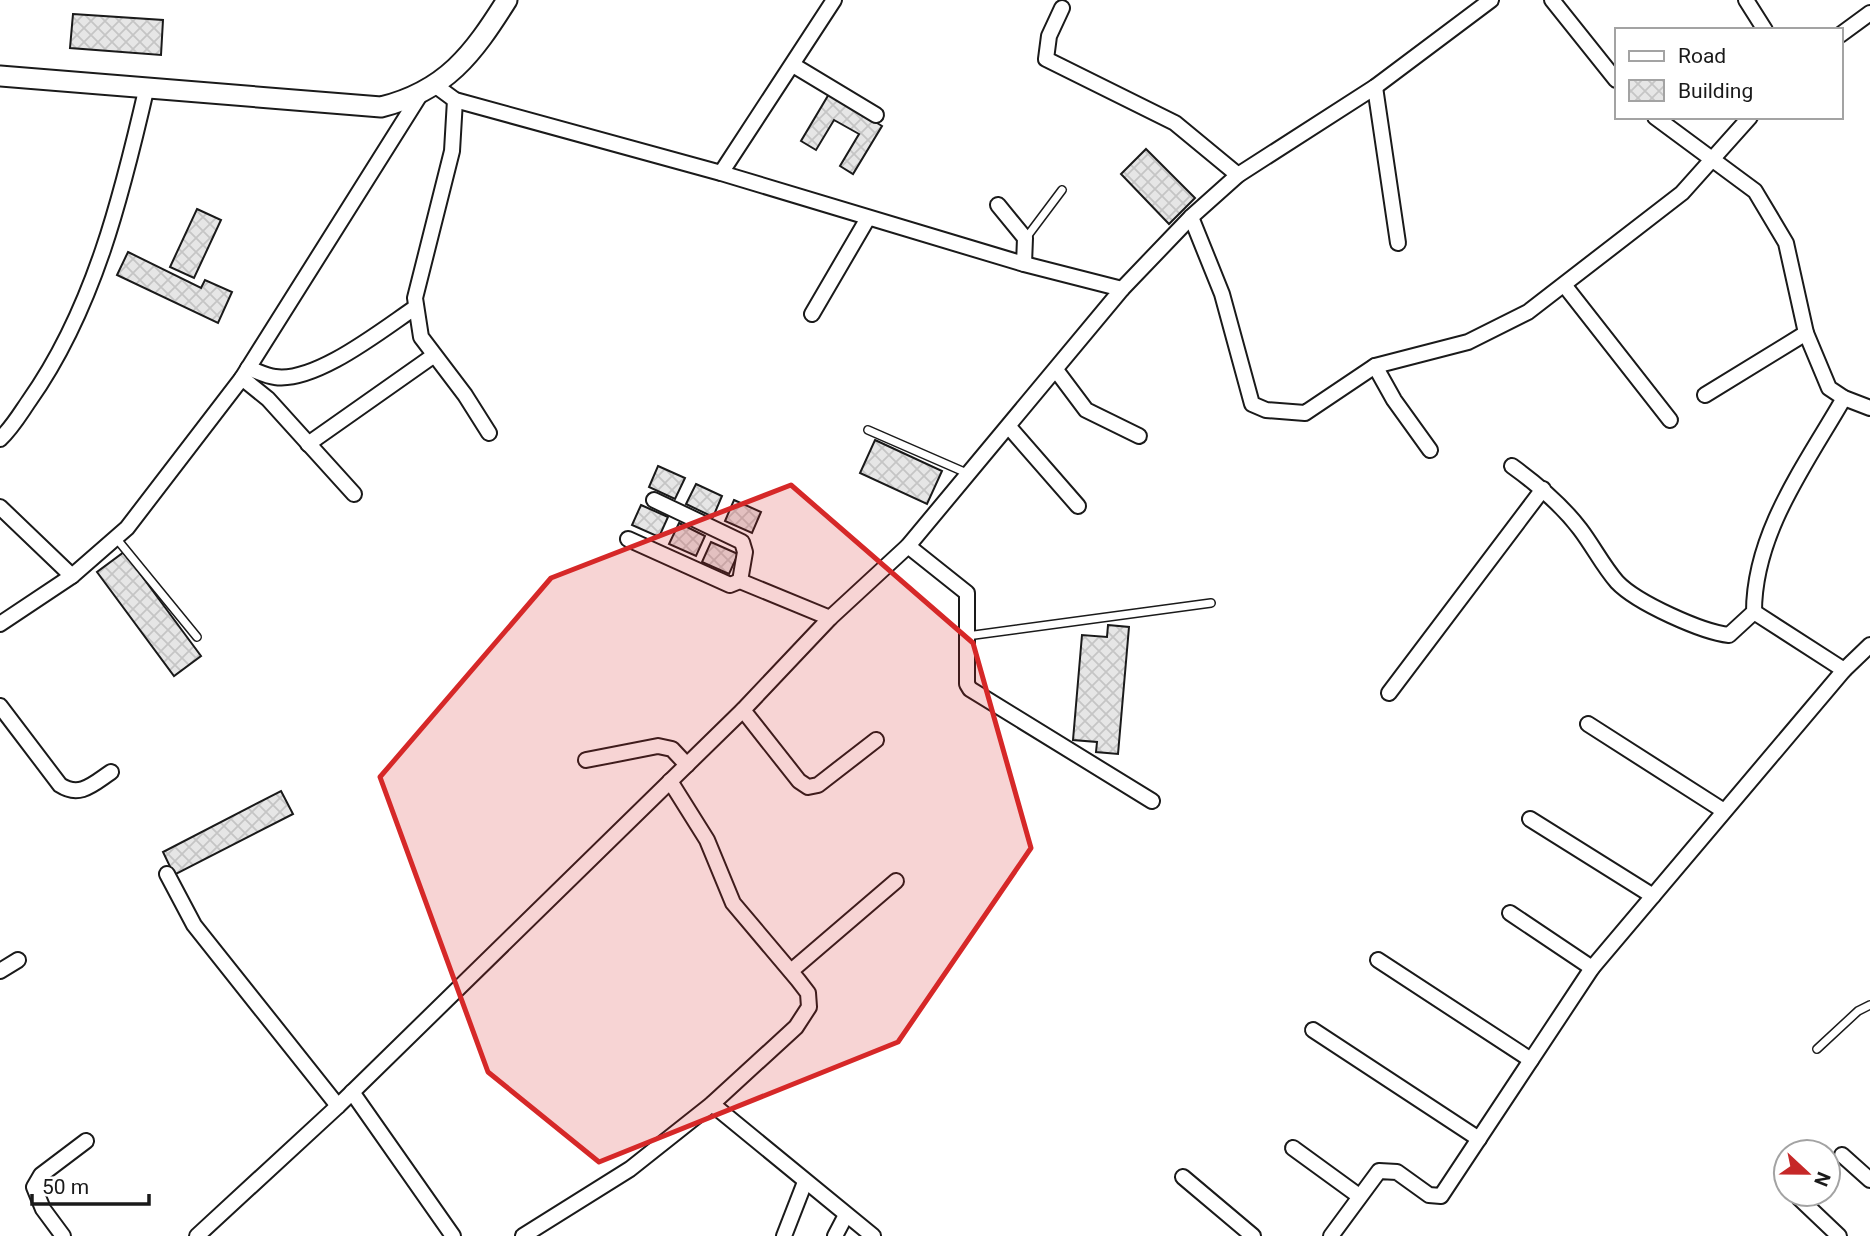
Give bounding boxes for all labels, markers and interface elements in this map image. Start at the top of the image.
legend [1615,28,1842,119]
text: Road [1678,44,1726,68]
text: Building [1678,79,1753,103]
north arrow [1772,1138,1842,1208]
scale bar [32,1162,149,1206]
text: N [1809,1169,1835,1190]
text: 50 m [42,1175,89,1199]

